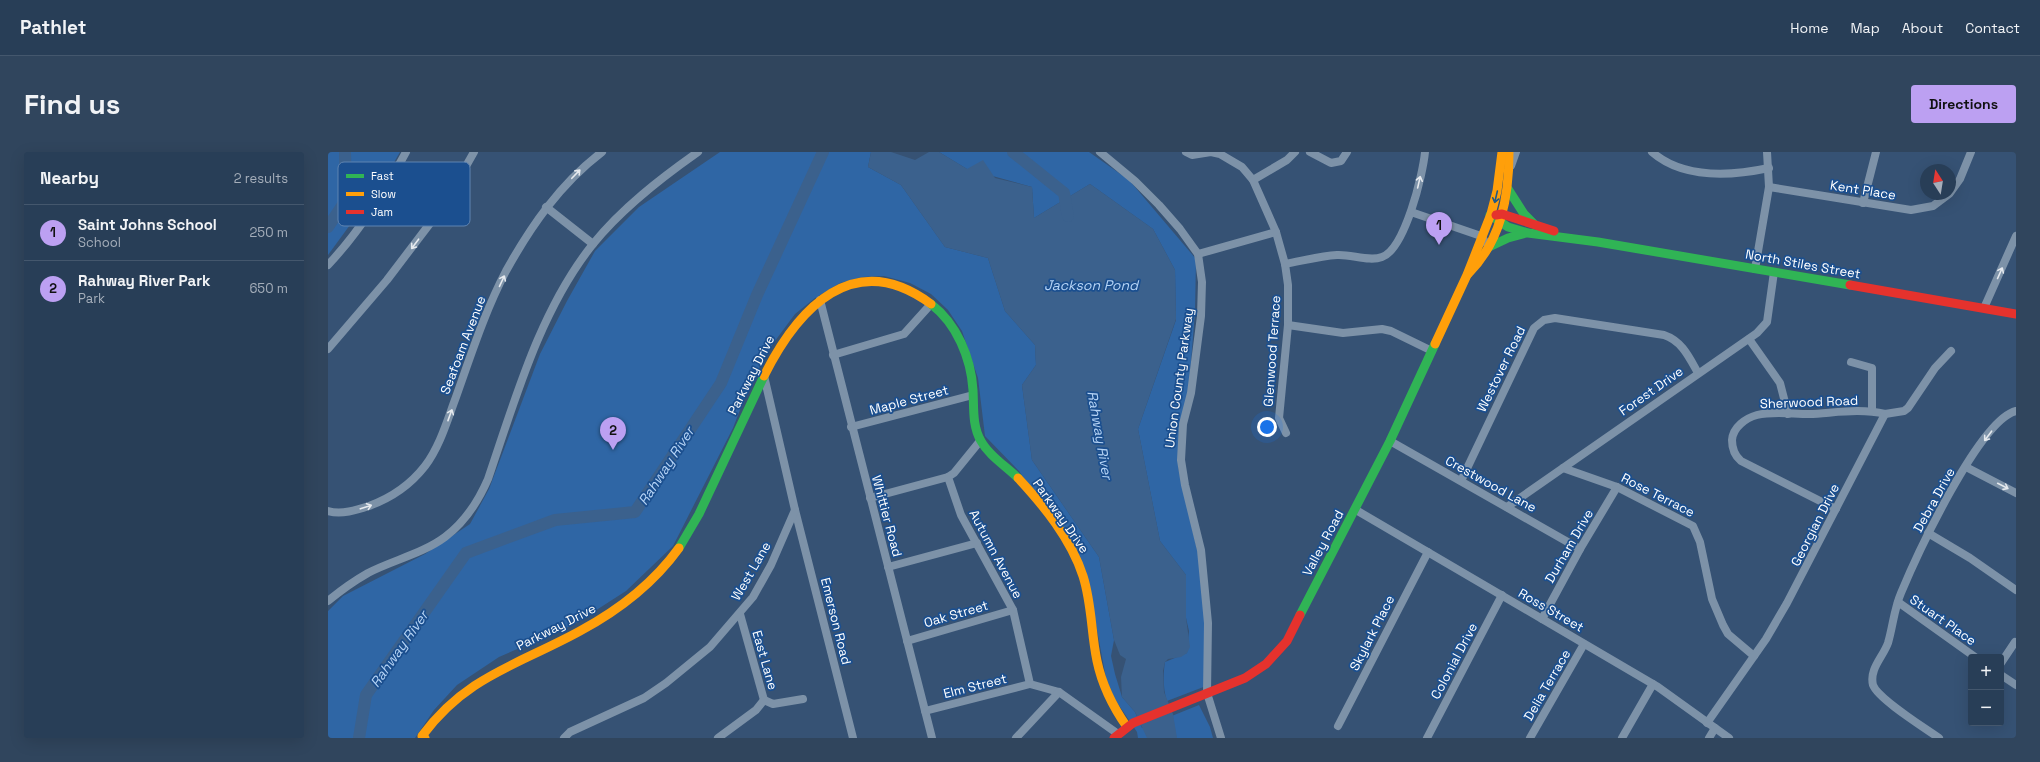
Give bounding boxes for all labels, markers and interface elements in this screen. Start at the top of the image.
text: Pathlet [20,15,86,40]
text: Home [1790,19,1828,37]
text: Map [1850,19,1880,37]
text: About [1902,19,1943,37]
text: Contact [1965,19,2020,37]
button: Directions [1911,85,2016,123]
text: Find us [24,86,121,122]
legend [338,162,470,226]
north arrow [1920,164,1956,200]
text: Nearby [40,167,99,189]
text: Fast [371,169,394,183]
one-way arrow [571,169,581,179]
text: 2 results [234,170,288,187]
one-way arrow [1416,176,1424,189]
street label: Kent Place [1829,176,1897,204]
text: Slow [371,187,396,201]
one-way arrow [1491,190,1499,203]
text: Jam [371,205,393,219]
pin: 1 [1426,212,1452,245]
text: Saint Johns School [78,215,217,234]
text: 1 [50,224,56,241]
text: 250 m [250,224,288,241]
text: School [78,234,121,251]
one-way arrow [411,238,420,249]
street label: North Stiles Street [1744,245,1862,283]
one-way arrow [1997,267,2004,279]
text: Rahway River Park [78,271,211,290]
one-way arrow [499,275,506,287]
water label: Jackson Pond [1044,276,1140,294]
text: 2 [49,280,57,297]
text: 650 m [249,280,288,297]
text: Park [78,290,105,307]
street label: Seafoam Avenue [436,293,490,397]
street label: Glenwood Terrace [1260,295,1284,407]
street label: Union County Parkway [1161,307,1197,449]
street label: Westover Road [1473,323,1529,415]
street label: Parkway Drive [724,332,778,418]
street label: Forest Drive [1616,363,1686,419]
street label: Maple Street [868,381,950,419]
water label: Rahway River [1083,389,1117,482]
street label: Sherwood Road [1759,392,1859,412]
one-way arrow [446,409,454,421]
pin: 2 [600,417,626,450]
your location [1257,417,1277,437]
water label: Rahway River [634,422,699,508]
one-way arrow [1984,430,1992,441]
street label: Crestwood Lane [1442,452,1540,516]
street label: Debra Drive [1909,465,1959,535]
street label: Rose Terrace [1618,469,1698,521]
street label: Whittier Road [868,473,906,559]
street label: Parkway Drive [1029,475,1093,557]
street label: Georgian Drive [1787,481,1843,569]
one-way arrow [1997,483,2009,491]
one-way arrow [360,503,373,510]
street label: Durham Drive [1541,506,1597,586]
street label: Autumn Avenue [965,507,1027,601]
street label: Valley Road [1299,507,1347,579]
street label: West Lane [727,539,775,603]
street label: Emerson Road [817,576,855,666]
street label: Ross Street [1515,584,1587,636]
street label: Stuart Place [1906,591,1980,649]
street label: Skylark Place [1346,592,1398,674]
street label: Oak Street [922,597,990,631]
street label: Parkway Drive [513,600,599,654]
water label: Rahway River [366,606,433,691]
street label: Colonial Drive [1427,620,1481,702]
street label: East Lane [748,628,782,692]
street label: Delia Terrace [1520,646,1574,724]
map controls [1968,654,2004,726]
button: + [1968,654,2004,690]
street label: Elm Street [942,670,1008,702]
button: − [1968,690,2004,726]

